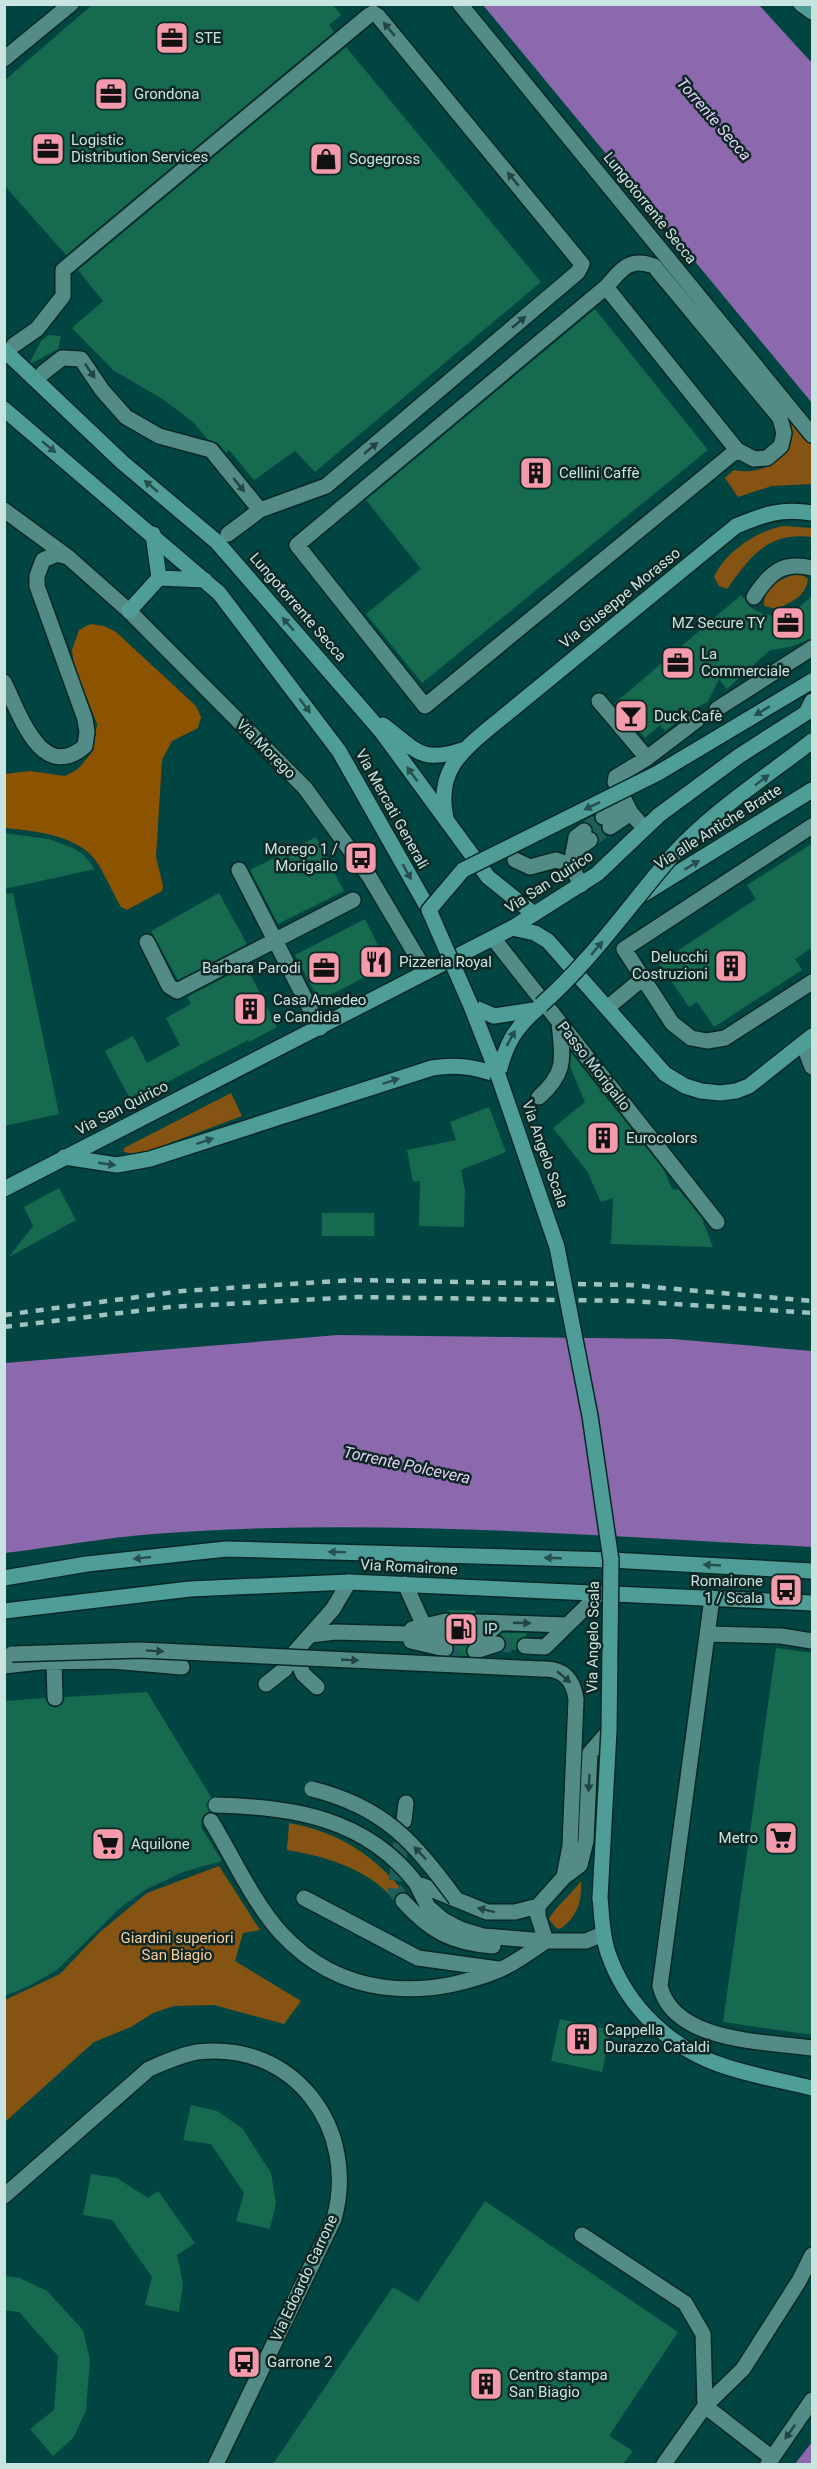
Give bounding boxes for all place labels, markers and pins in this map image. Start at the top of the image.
office icon: STE [154,20,190,56]
place label: STE [195,29,222,47]
office icon: Grondona [93,76,129,112]
place label: Grondona [134,85,199,103]
office icon: Logistic Distribution Services [30,131,66,167]
place label: Logistic Distribution Services [71,131,208,166]
shop icon: Sogegross [308,141,344,177]
place label: Sogegross [349,150,420,168]
building icon: Cellini Caffè [518,455,554,491]
place label: Cellini Caffè [559,464,639,482]
office icon: MZ Secure TY [770,605,806,641]
place label: MZ Secure TY [672,614,765,632]
office icon: La Commerciale [660,645,696,681]
place label: La Commerciale [701,645,790,680]
bar icon: Duck Cafè [613,698,649,734]
place label: Duck Cafè [654,707,722,725]
place label: Morego 1 / Morigallo [264,840,338,875]
bus stop icon: Morego 1 / Morigallo [343,840,379,876]
restaurant icon: Pizzeria Royal [358,944,394,980]
place label: Delucchi Costruzioni [632,948,708,983]
building icon: Delucchi Costruzioni [713,948,749,984]
office icon: Barbara Parodi [306,950,342,986]
place label: Pizzeria Royal [399,953,492,971]
place label: Barbara Parodi [202,959,301,977]
building icon: Casa Amedeo e Candida [232,991,268,1027]
place label: Casa Amedeo e Candida [273,991,366,1026]
building icon: Eurocolors [585,1120,621,1156]
place label: Eurocolors [626,1129,698,1147]
place label: Romairone 1 / Scala [691,1572,763,1607]
bus stop icon: Romairone 1 / Scala [768,1572,804,1608]
fuel station icon: IP [443,1611,479,1647]
place label: IP [484,1620,498,1638]
supermarket icon: Metro [763,1820,799,1856]
supermarket icon: Aquilone [90,1826,126,1862]
place label: Metro [719,1829,758,1847]
place label: Aquilone [131,1835,190,1853]
building icon: Cappella Durazzo Cataldi [564,2021,600,2057]
place label: Cappella Durazzo Cataldi [605,2021,710,2056]
bus stop icon: Garrone 2 [226,2344,262,2380]
place label: Garrone 2 [267,2353,332,2371]
building icon: Centro stampa San Biagio [468,2366,504,2402]
place label: Centro stampa San Biagio [509,2366,608,2401]

